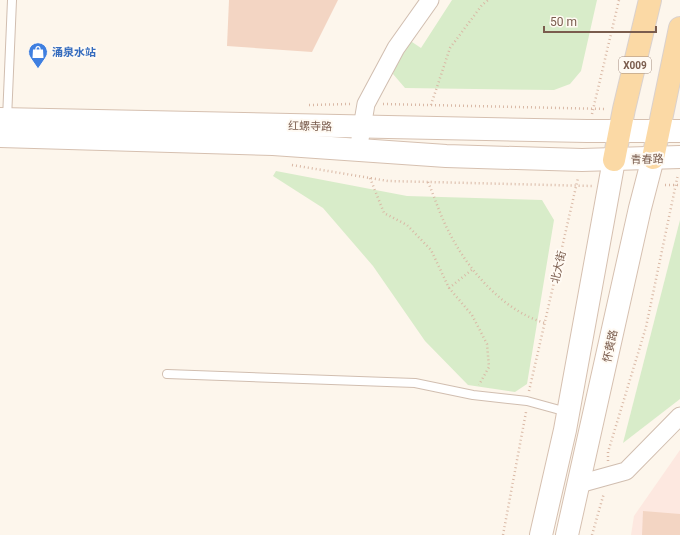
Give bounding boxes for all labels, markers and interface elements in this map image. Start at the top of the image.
scale bar [544,8,656,34]
text: 50 m [550,15,577,29]
shop icon: 涌泉水站 [27,41,49,69]
place label: 涌泉水站 [52,46,96,59]
road number: X009 [619,57,651,73]
street label: 红螺寺路 [288,120,332,133]
street label: 青春路 [630,152,664,167]
street label: 北大街 [548,250,569,285]
street label: 怀黄路 [601,329,620,364]

